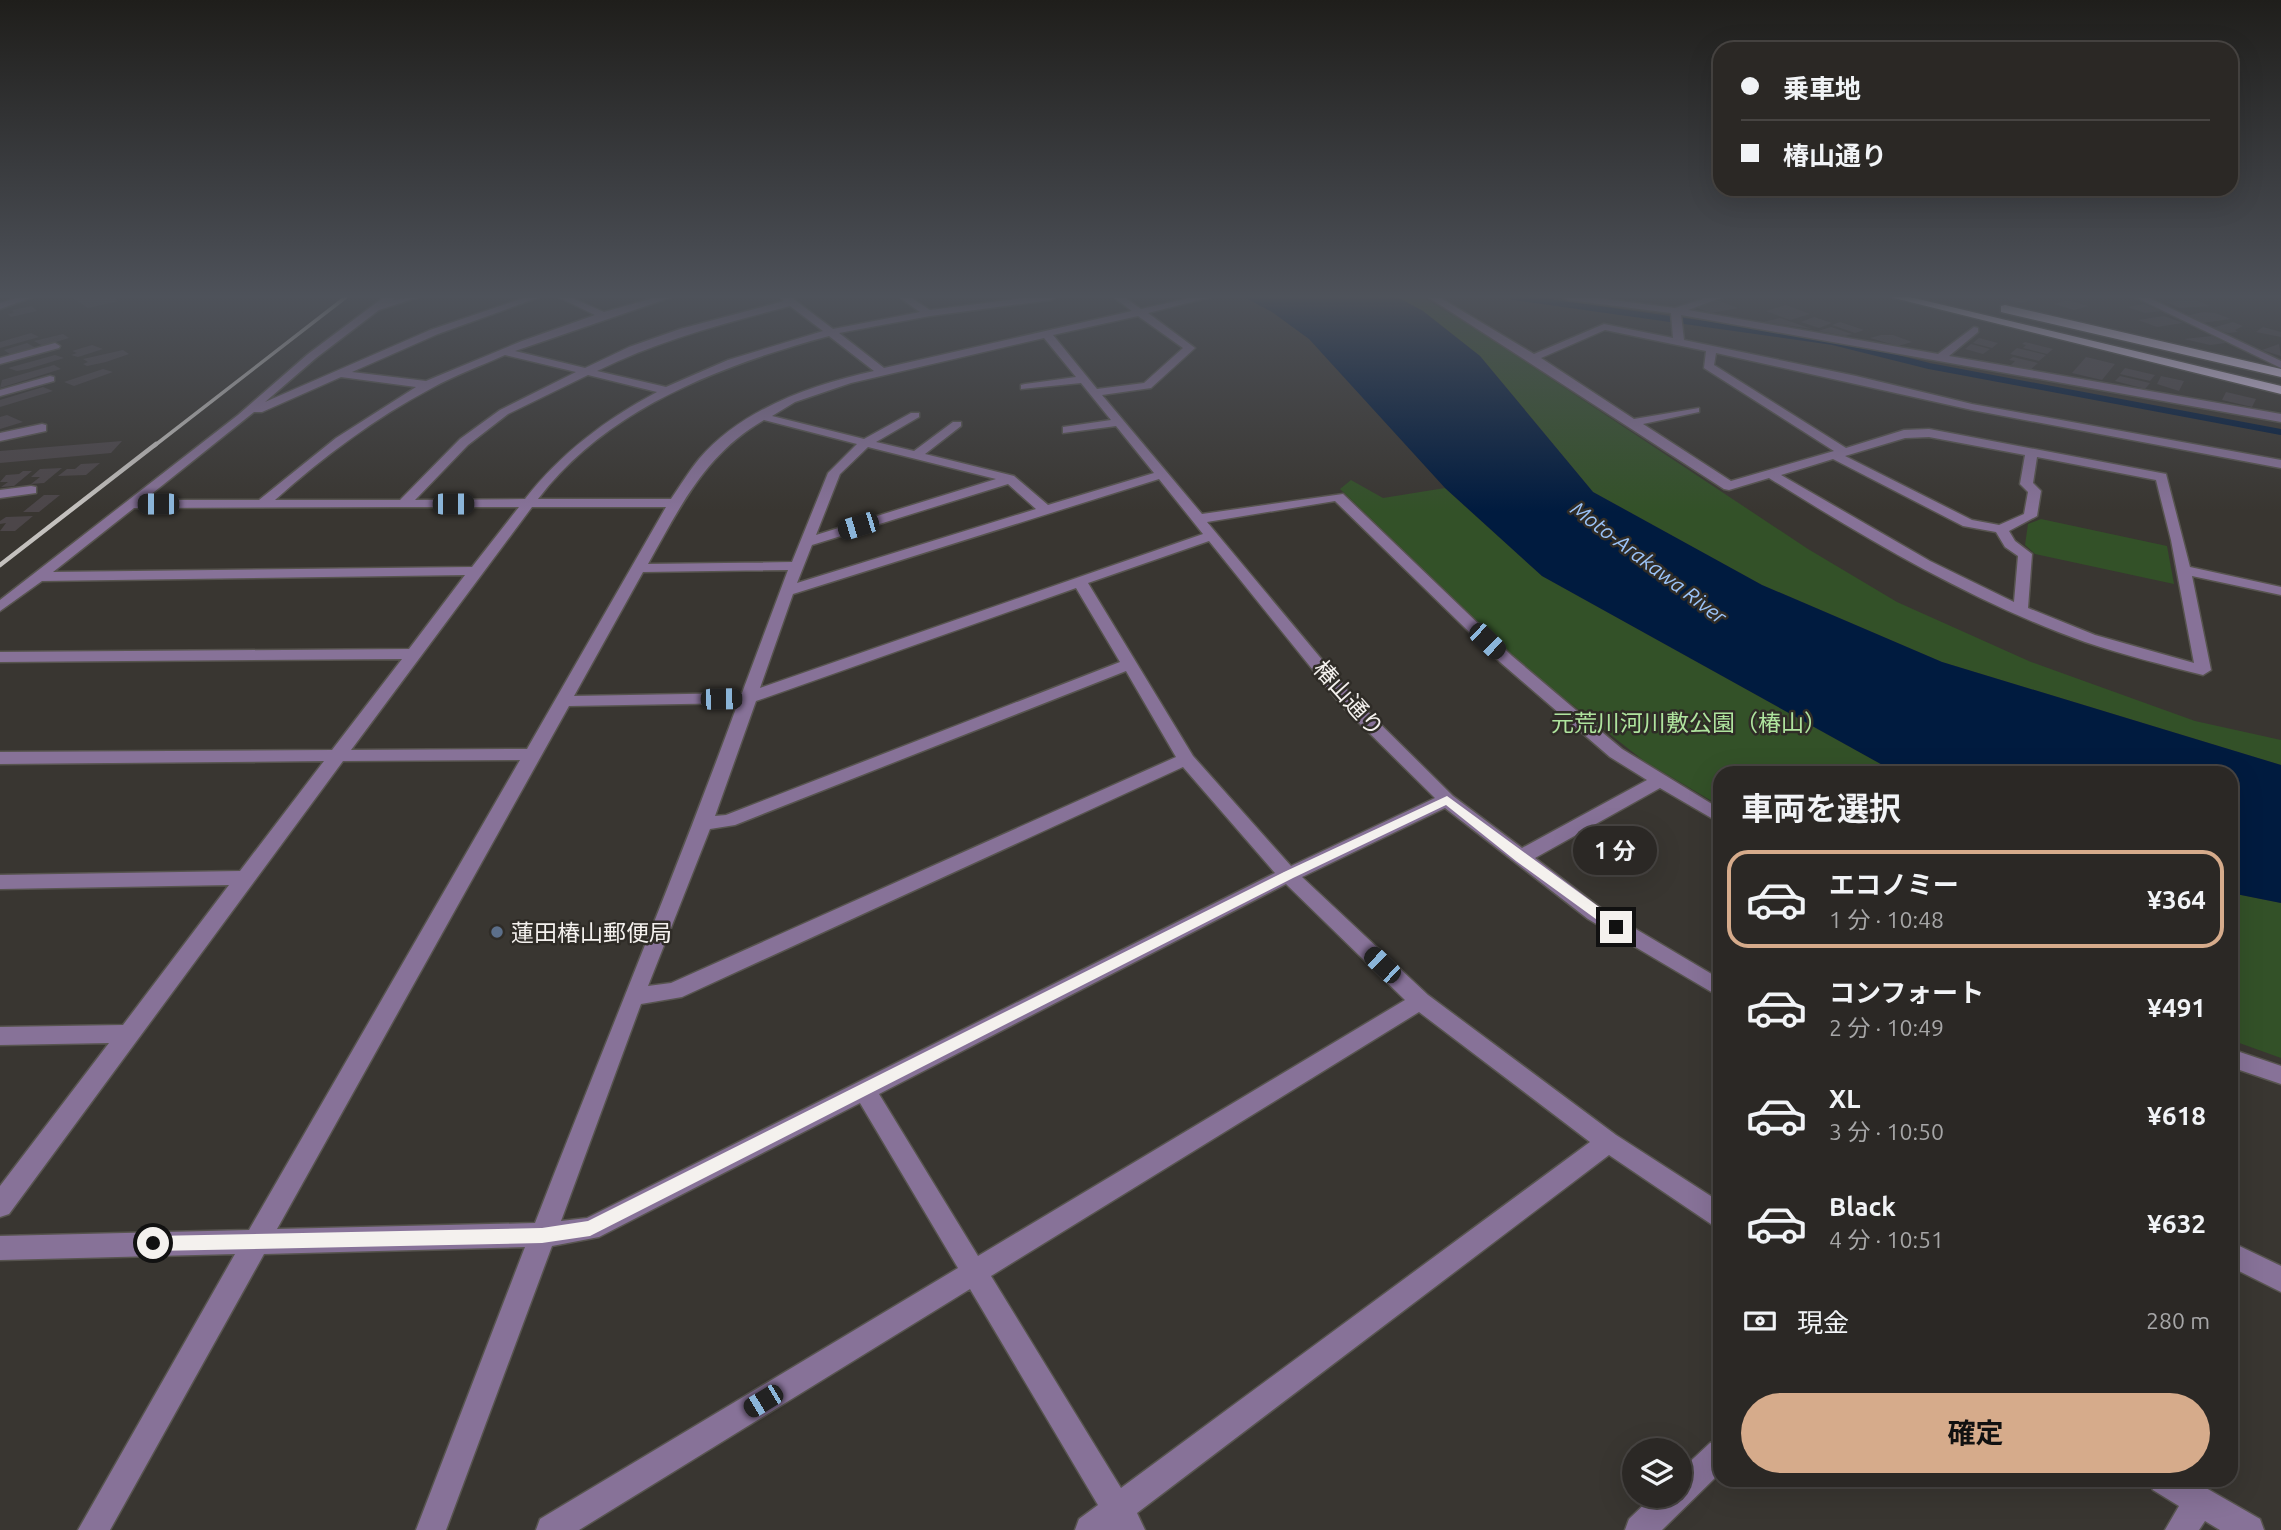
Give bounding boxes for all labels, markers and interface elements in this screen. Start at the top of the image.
text: 乗車地 [1783,74,1861,103]
text: 椿山通り [1783,141,1887,170]
car [138,494,180,515]
car [433,494,475,515]
water label: Moto-Arakawa River [1567,496,1732,629]
car [835,510,882,542]
car [1465,619,1510,663]
street label: 椿山通り [1309,655,1389,741]
car [700,688,743,710]
park label: 元荒川河川敷公園（椿山） [1551,710,1827,735]
text: 車両を選択 [1741,790,1901,826]
callout: 1 分 [1574,825,1658,874]
text: 1 分 [1594,838,1636,863]
icon: car [1745,868,1808,931]
text: エコノミー [1829,870,1959,899]
text: ¥364 [2147,885,2206,914]
text: 1 分 · 10:48 [1829,907,1944,932]
route end [1600,911,1632,943]
place label: 蓮田椿山郵便局 [511,920,672,945]
marker: 蓮田椿山郵便局 [489,924,505,940]
car [1360,943,1405,987]
icon: car [1745,976,1808,1039]
text: コンフォート [1829,978,1984,1007]
text: ¥491 [2147,993,2206,1022]
text: 2 分 · 10:49 [1829,1015,1944,1040]
icon: car [1745,1084,1808,1147]
text: XL [1829,1084,1860,1113]
text: ¥618 [2147,1101,2206,1130]
text: 3 分 · 10:50 [1829,1119,1944,1144]
icon: car [1745,1192,1808,1255]
text: Black [1829,1192,1896,1221]
text: ¥632 [2147,1209,2206,1238]
route start [137,1227,169,1259]
text: 4 分 · 10:51 [1829,1227,1944,1252]
icon: cash [1741,1302,1779,1340]
text: 現金 [1797,1308,1849,1337]
text: 280 m [2146,1308,2210,1333]
car [740,1381,787,1421]
button: 確定 [1741,1393,2210,1473]
map controls [1622,1438,1692,1508]
button: layers [1622,1438,1692,1508]

